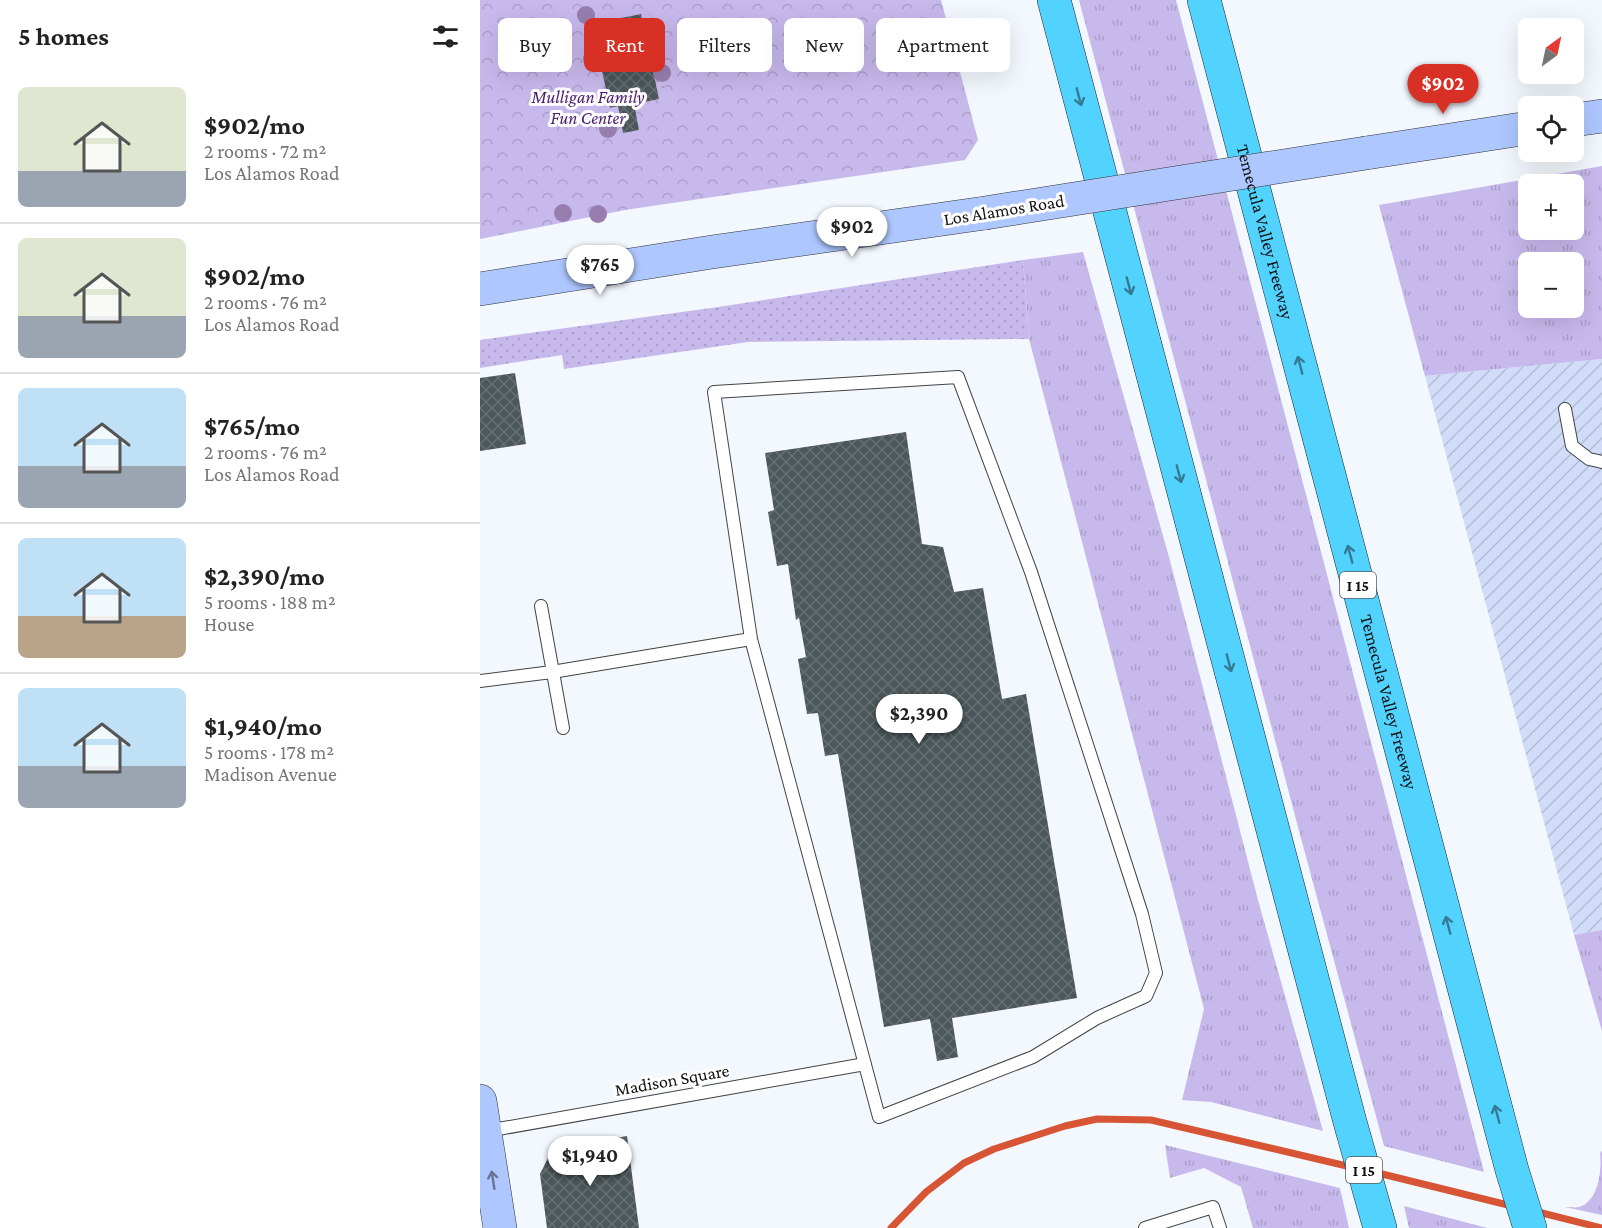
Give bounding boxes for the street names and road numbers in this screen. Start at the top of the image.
street label: Temecula Valley Freeway [1233,143,1298,322]
street label: Los Alamos Road [942,191,1066,229]
road number: I 15 [1340,572,1376,598]
street label: Temecula Valley Freeway [1356,613,1422,792]
street label: Madison Square [613,1060,731,1100]
road number: I 15 [1346,1157,1382,1183]

